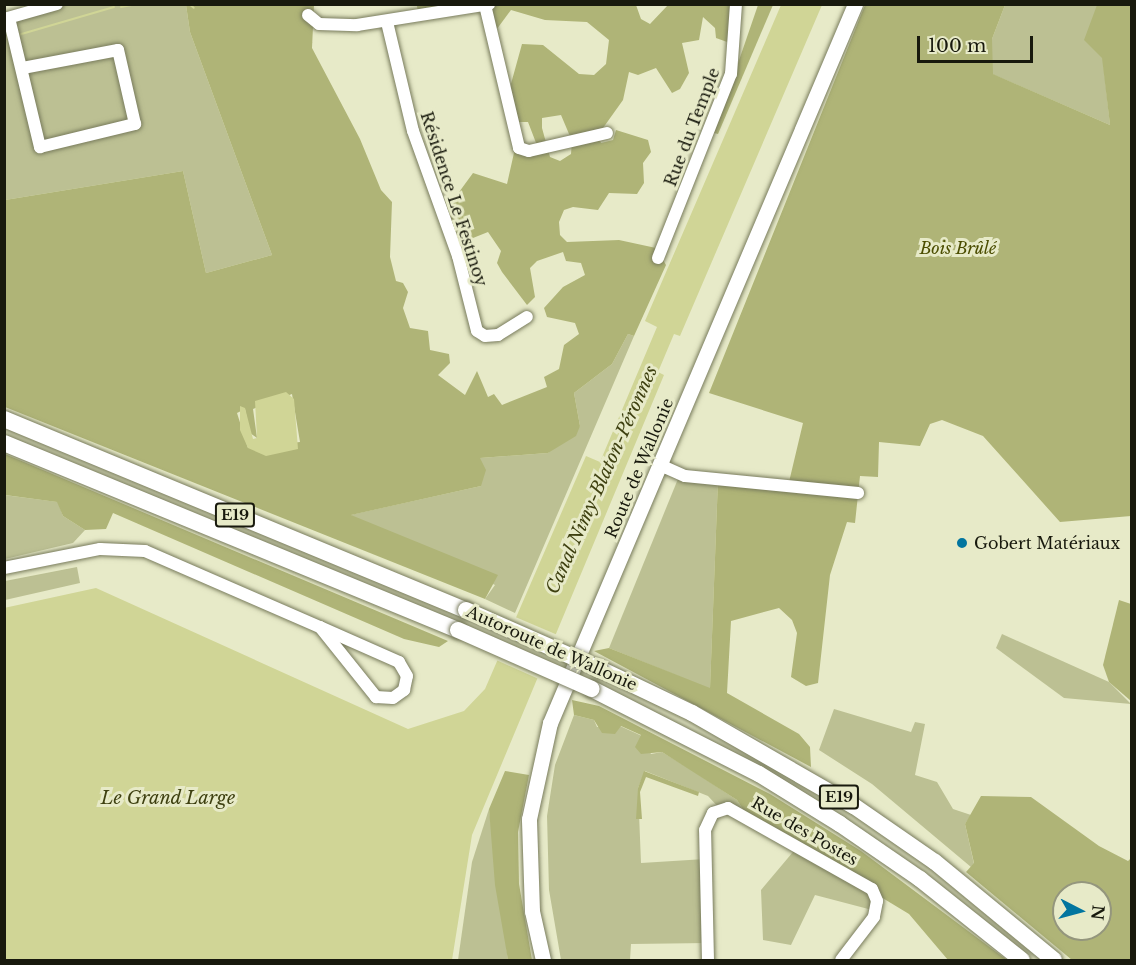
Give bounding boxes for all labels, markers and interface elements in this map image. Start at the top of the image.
scale bar [920,24,1036,62]
text: 100 m [928,35,986,57]
street label: Rue du Temple [660,65,724,189]
street label: Résidence Le Festinoy [417,109,491,289]
park label: Bois Brûlé [920,238,996,258]
water label: Canal Nimy-Blaton-Péronnes [542,362,662,598]
street label: Route de Wallonie [601,395,677,541]
road number: E19 [214,503,256,527]
place label: Gobert Matériaux [974,533,1120,553]
marker: Gobert Matériaux [955,536,969,550]
street label: Autoroute de Wallonie [464,602,640,694]
road number: E19 [818,785,860,809]
water label: Le Grand Large [101,787,235,809]
street label: Rue des Postes [748,793,862,869]
north arrow [1052,881,1112,941]
text: N [1087,904,1109,921]

